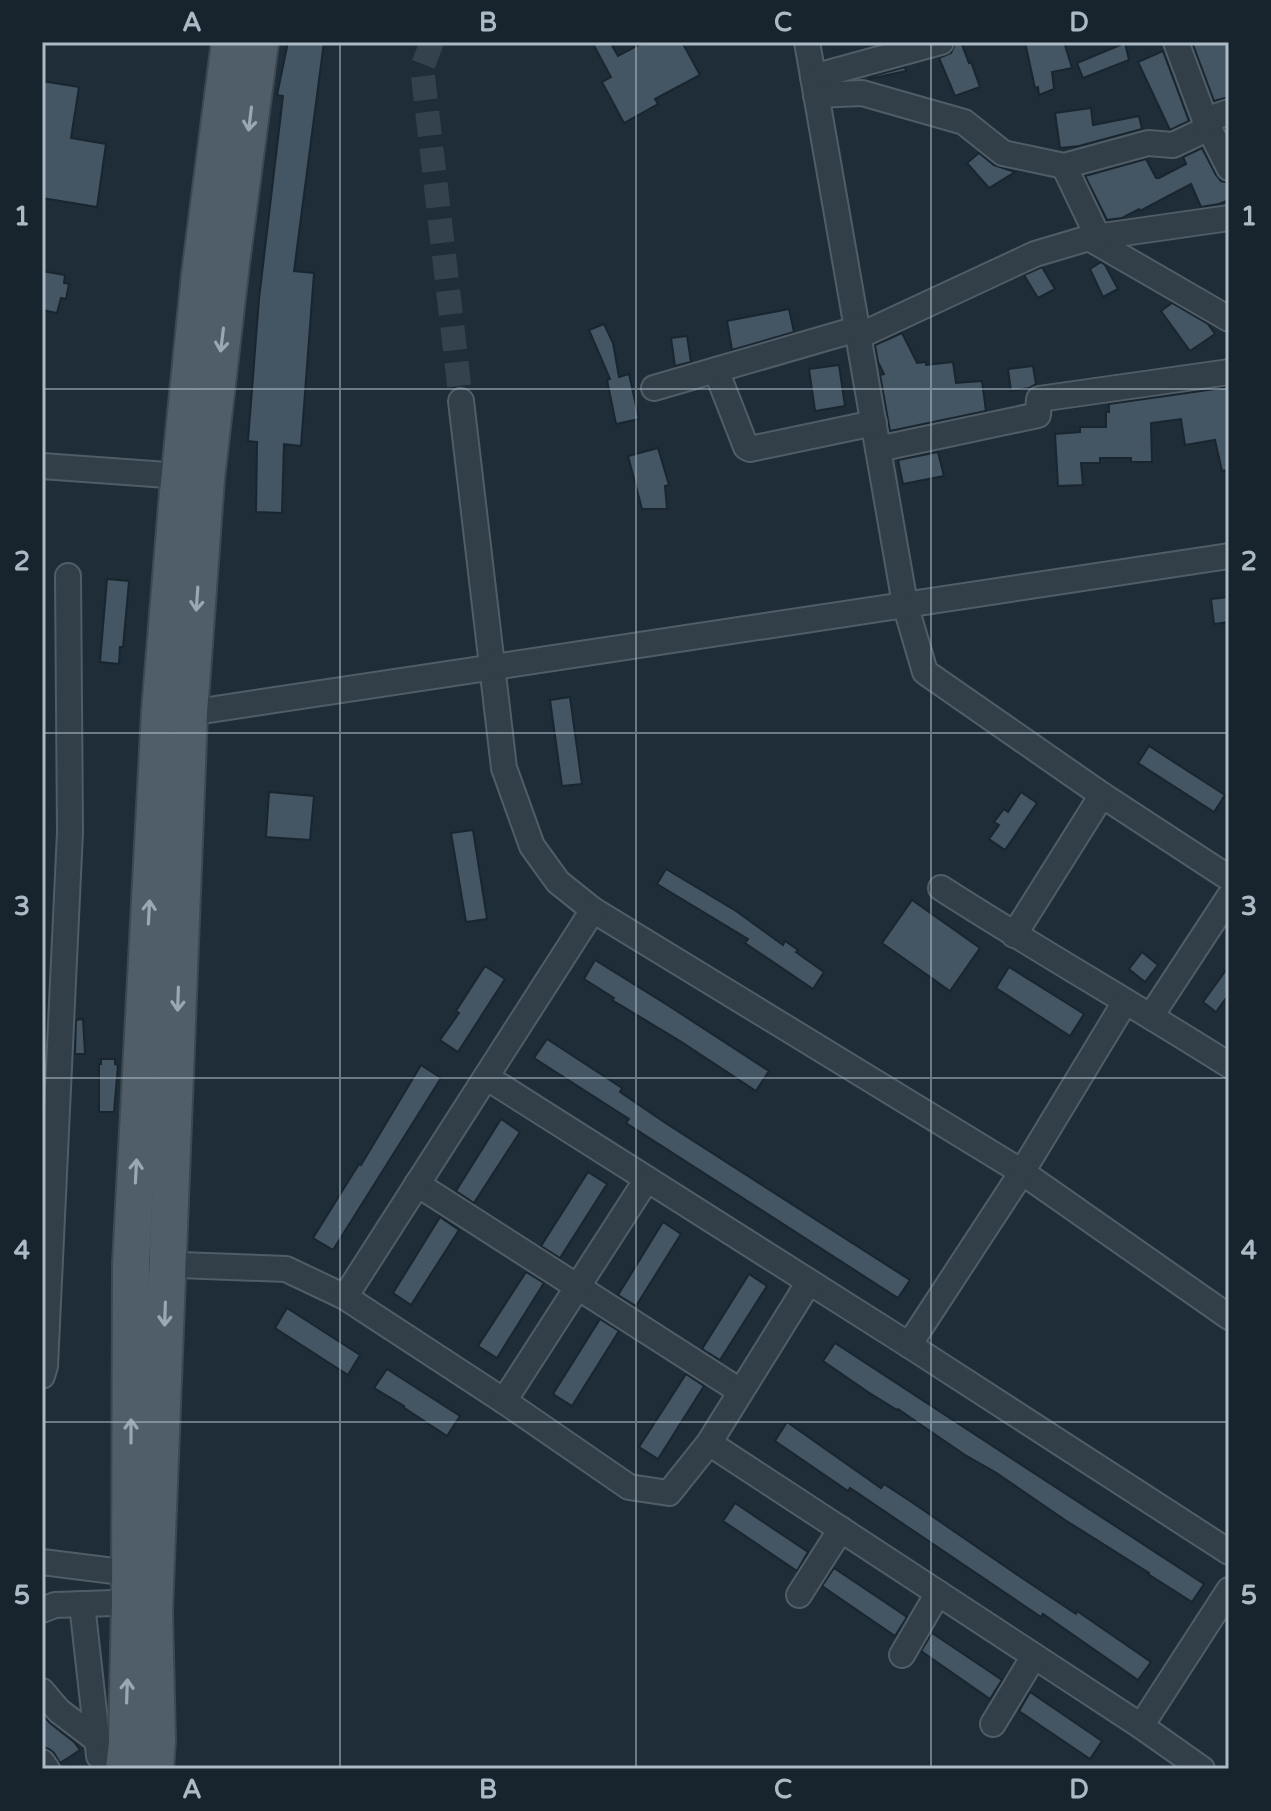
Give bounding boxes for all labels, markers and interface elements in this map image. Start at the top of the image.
text: A [182,7,202,38]
text: B [479,7,497,38]
text: C [774,7,792,38]
text: D [1069,7,1089,38]
one-way arrow [242,105,257,132]
text: 1 [14,201,30,232]
text: 1 [1241,201,1257,232]
one-way arrow [214,326,229,353]
text: 2 [14,546,30,577]
text: 2 [1241,546,1257,577]
one-way arrow [189,585,204,612]
text: 3 [14,891,30,922]
text: 3 [1241,891,1257,922]
one-way arrow [142,899,157,926]
one-way arrow [170,985,185,1012]
one-way arrow [128,1158,143,1185]
text: 4 [14,1235,30,1266]
text: 4 [1241,1235,1257,1266]
one-way arrow [158,1300,173,1327]
one-way arrow [123,1418,139,1445]
text: 5 [14,1580,30,1611]
text: 5 [1241,1580,1257,1611]
one-way arrow [120,1678,135,1705]
text: A [182,1774,202,1805]
text: B [479,1774,497,1805]
text: C [774,1774,792,1805]
text: D [1069,1774,1089,1805]

